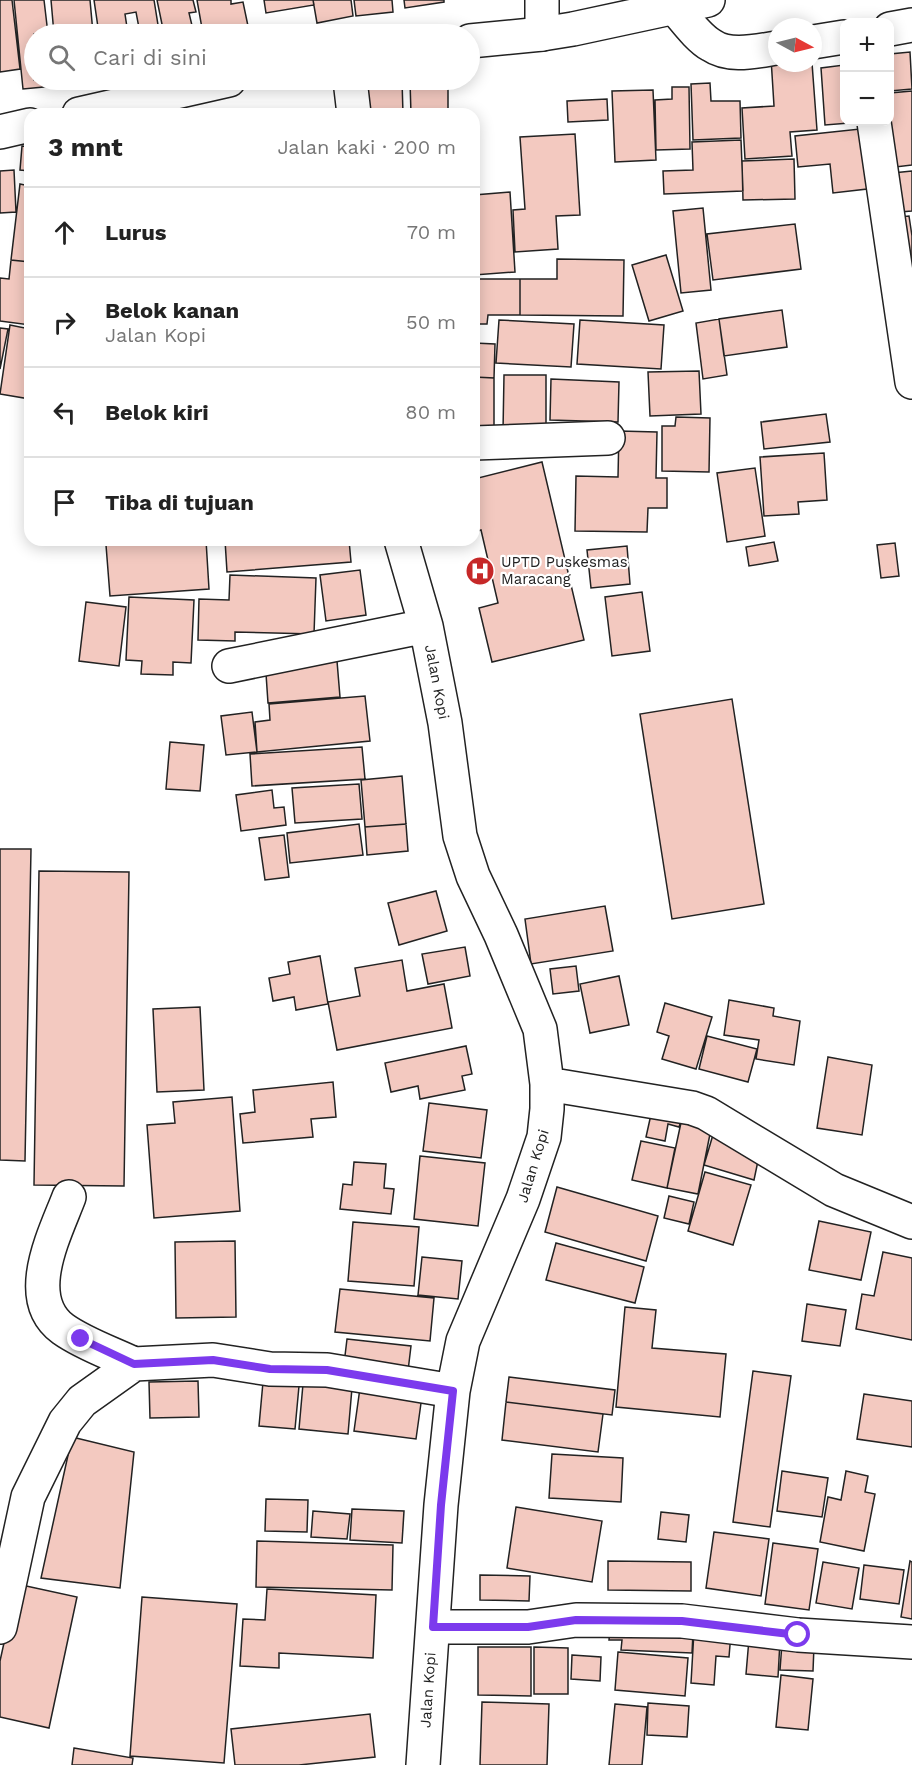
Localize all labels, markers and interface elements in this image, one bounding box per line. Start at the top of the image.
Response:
north arrow [768,18,822,72]
map controls [840,18,894,126]
button: + [840,18,894,72]
search box [24,24,480,90]
icon: search [45,41,78,74]
text: Cari di sini [93,45,207,70]
button: − [840,72,894,126]
text: 3 mnt [48,132,123,162]
text: Jalan kaki · 200 m [277,135,456,159]
icon: ahead [48,216,81,249]
text: Lurus [105,220,167,245]
text: 70 m [407,220,456,244]
text: Belok kanan [105,298,239,323]
icon: right [48,306,81,339]
text: 50 m [406,310,456,334]
text: Jalan Kopi [105,323,206,347]
icon: left [48,396,81,429]
text: Belok kiri [105,400,209,425]
text: 80 m [405,400,456,424]
icon: arrive [48,486,81,519]
text: Tiba di tujuan [105,490,254,515]
place label: UPTD Puskesmas Maracang [501,553,628,588]
hospital icon: UPTD Puskesmas Maracang [464,555,496,587]
street label: Jalan Kopi [421,643,453,721]
street label: Jalan Kopi [513,1127,553,1205]
route end [67,1325,93,1351]
route start [784,1621,810,1647]
street label: Jalan Kopi [416,1652,440,1728]

